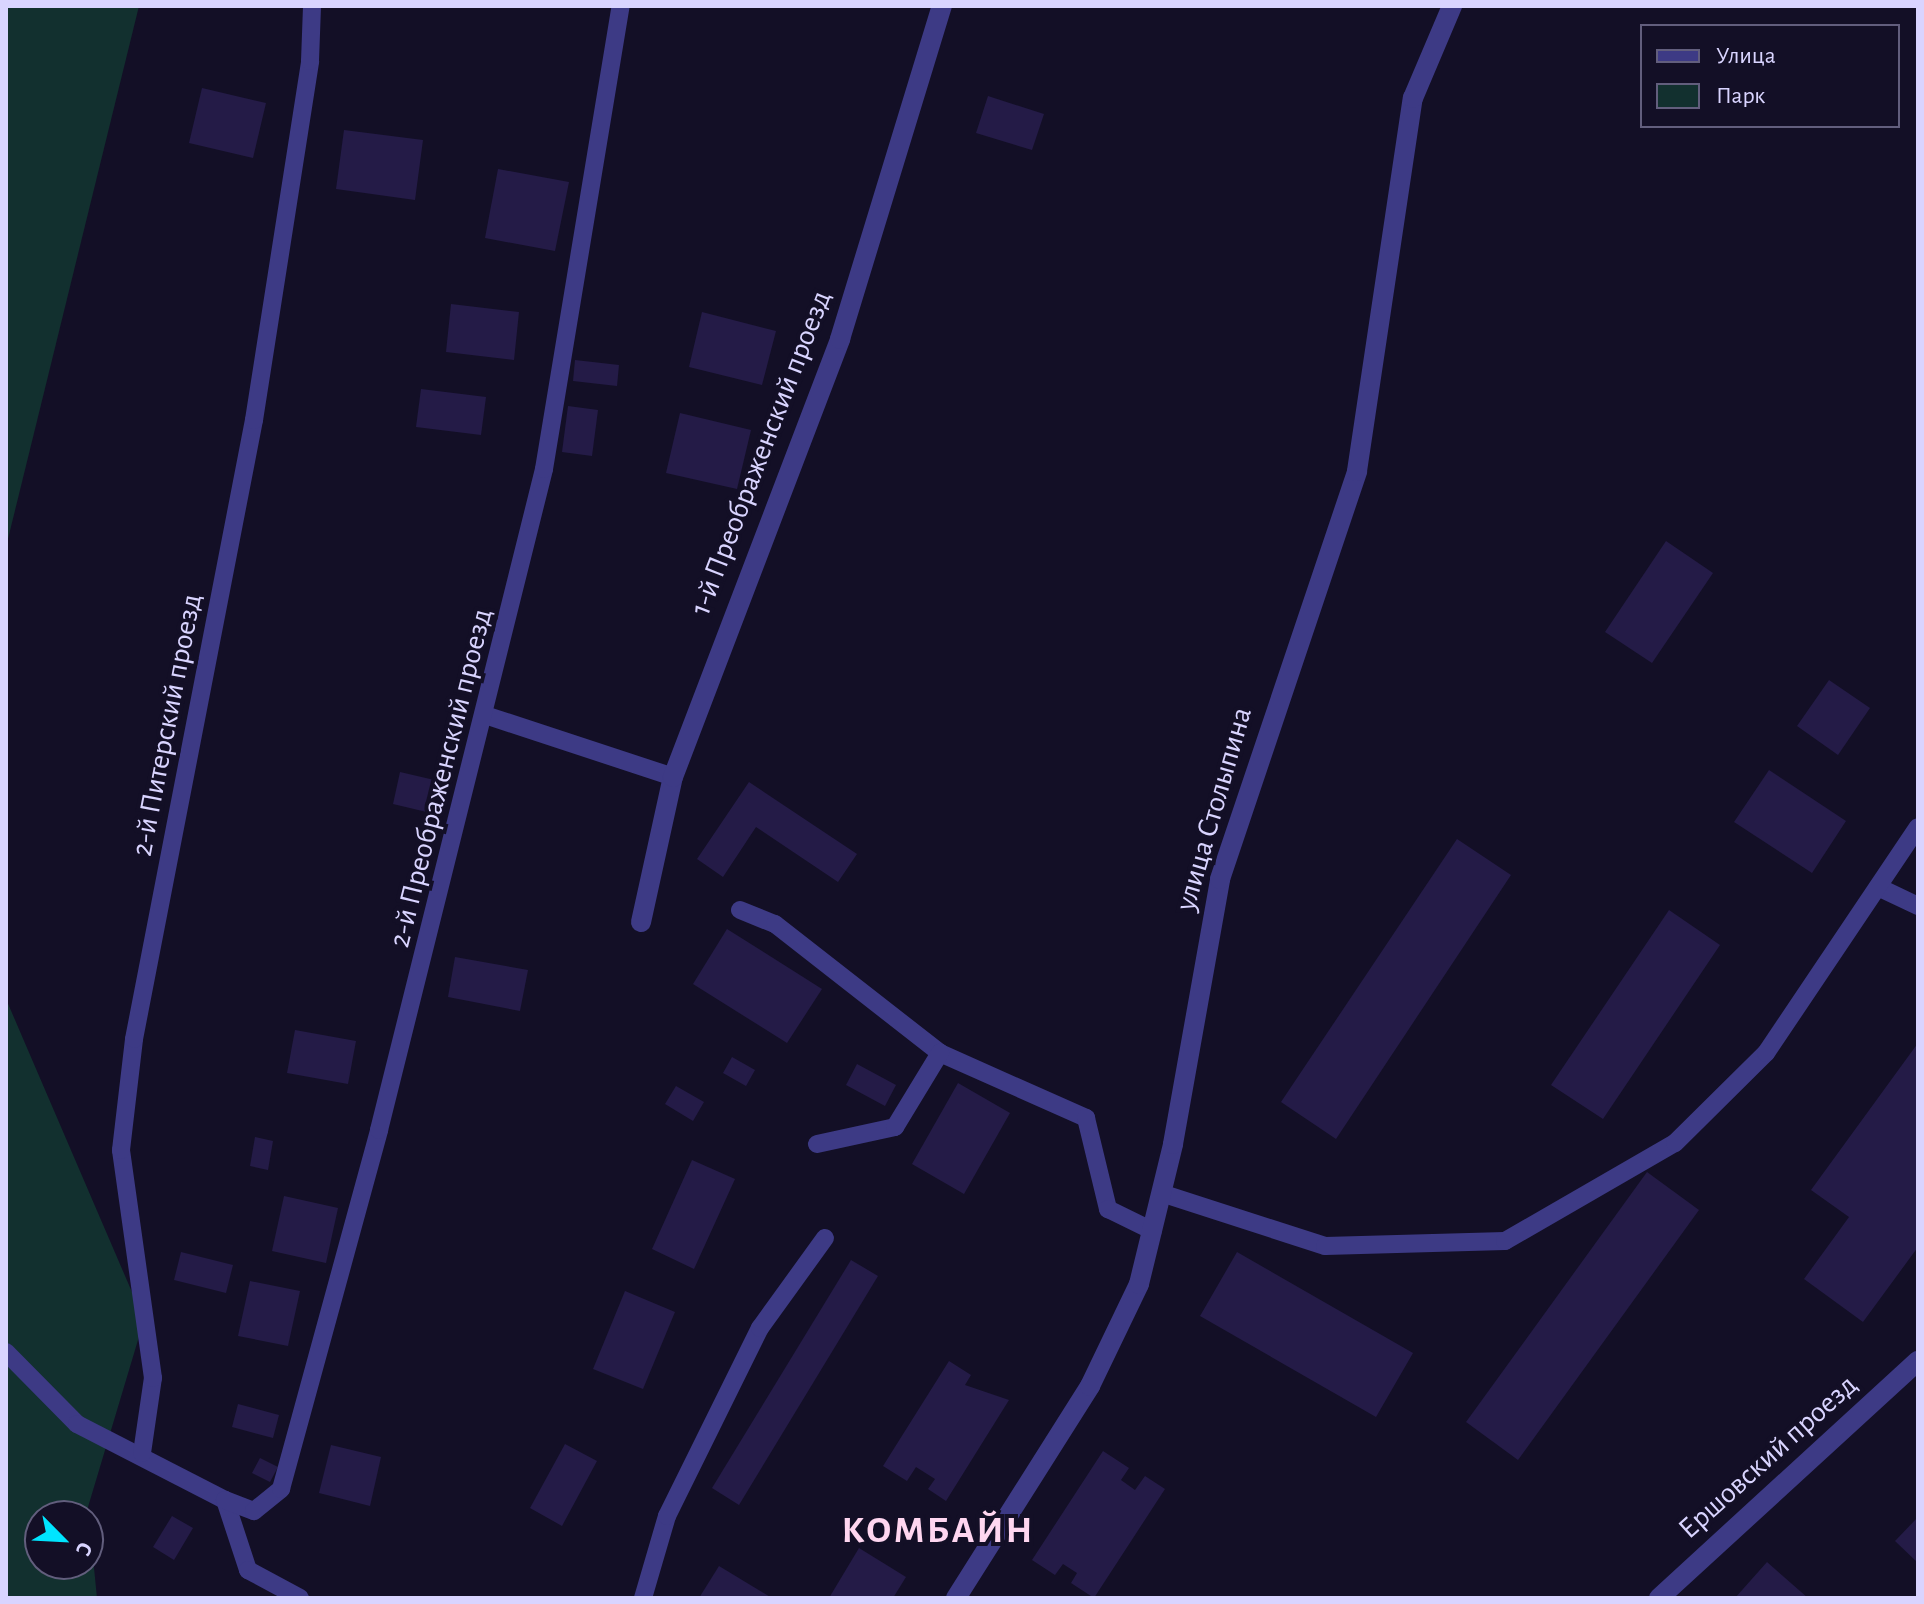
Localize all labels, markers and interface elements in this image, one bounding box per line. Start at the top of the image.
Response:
legend [1640,24,1900,128]
text: Улица [1716,44,1776,68]
text: Парк [1716,84,1765,108]
street label: 1-й Преображенский проезд [682,286,840,620]
street label: 2-й Питерский проезд [124,591,210,859]
street label: 2-й Преображенский проезд [381,605,501,951]
street label: улица Столыпина [1168,703,1260,915]
street label: Ершовский проезд [1671,1367,1865,1547]
north arrow [24,1500,104,1580]
district label: КОМБАЙН [842,1509,1034,1555]
text: С [72,1539,97,1559]

